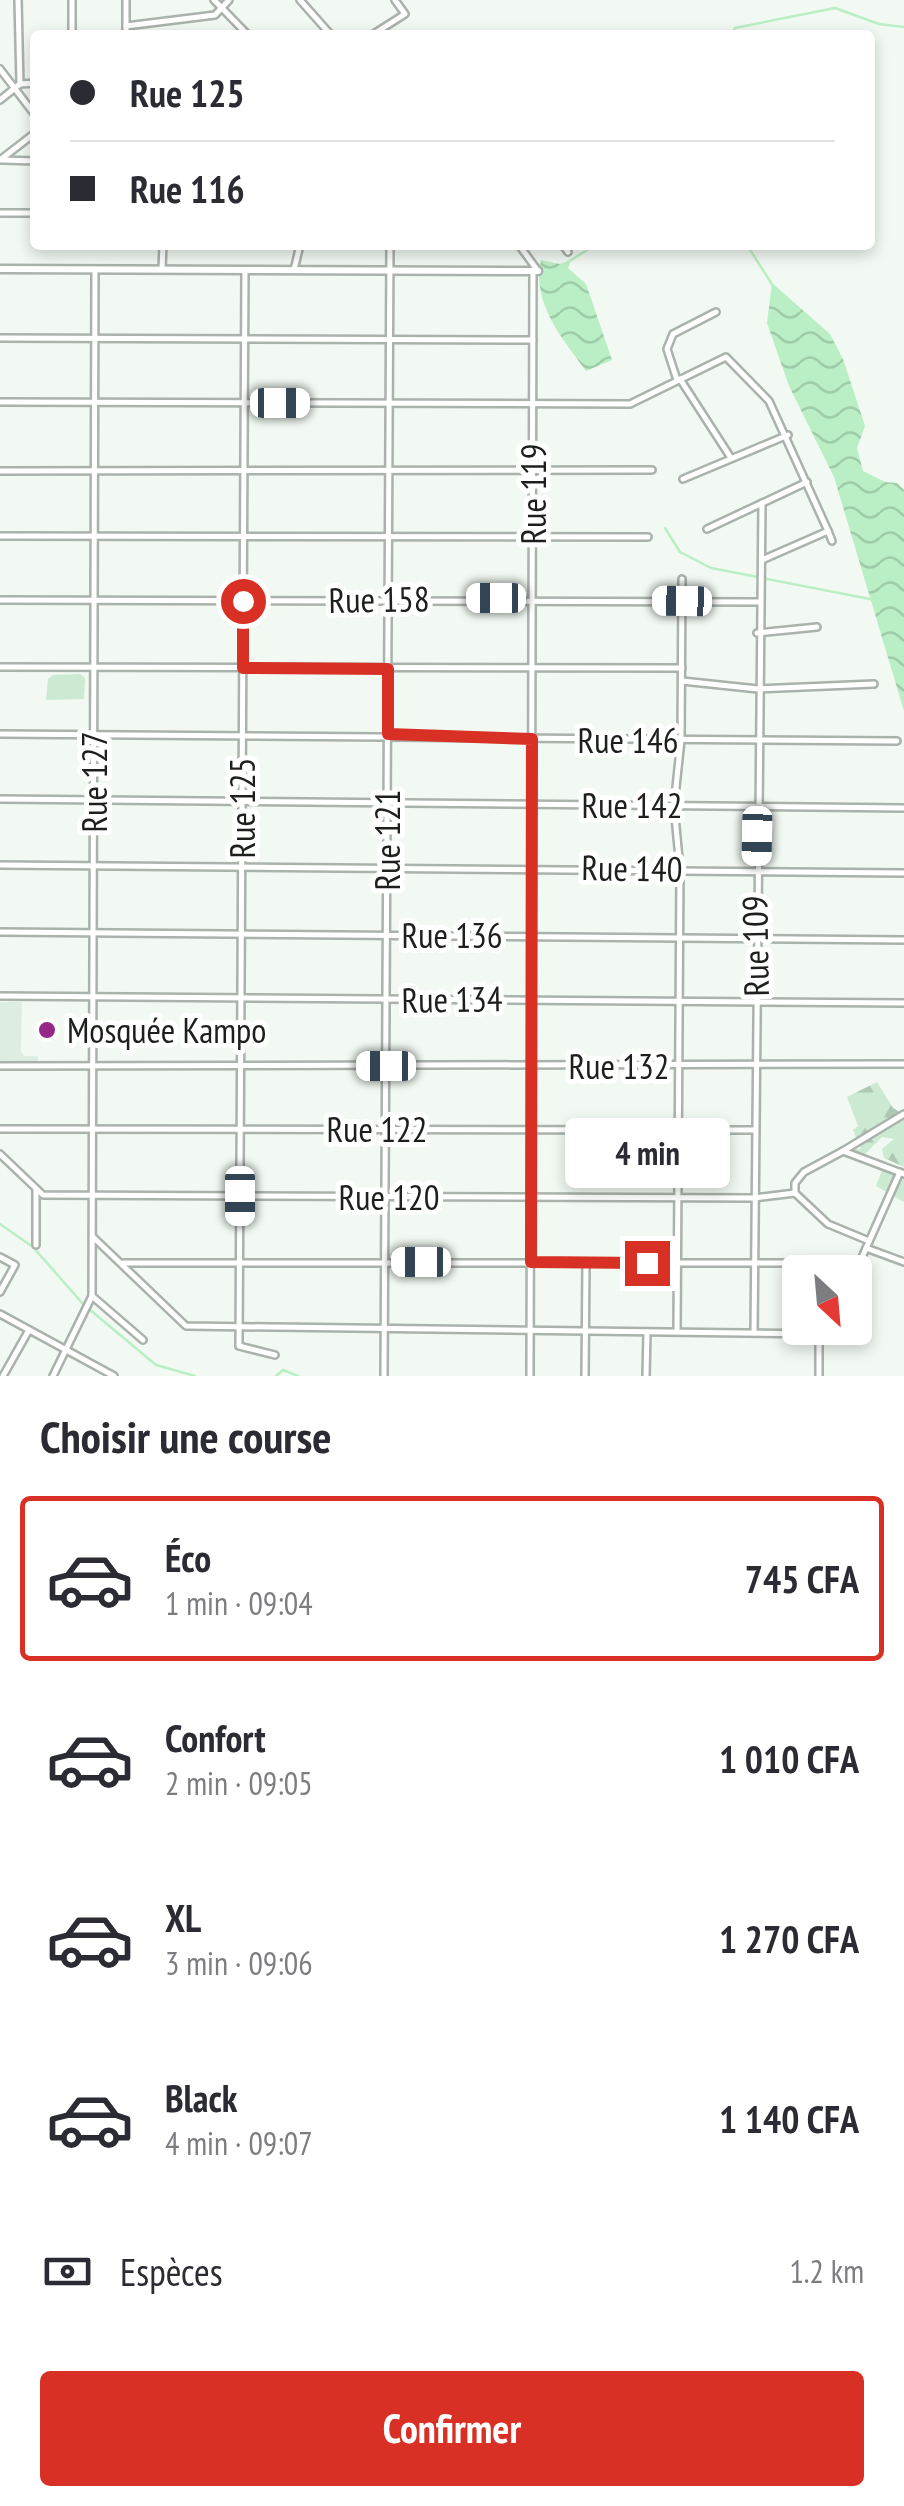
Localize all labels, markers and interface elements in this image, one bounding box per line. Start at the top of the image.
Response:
text: Rue 125 [130,68,245,117]
text: Rue 116 [130,164,245,213]
car [250,388,310,418]
street label: Rue 119 [510,443,556,545]
street label: Rue 158 [328,575,430,623]
route start [221,579,266,624]
car [466,583,526,613]
car [652,585,712,617]
street label: Rue 146 [577,717,679,763]
street label: Rue 127 [71,731,117,833]
street label: Rue 125 [219,757,265,859]
street label: Rue 142 [581,782,683,828]
street label: Rue 121 [364,789,410,891]
car [741,806,773,866]
street label: Rue 140 [581,844,683,892]
street label: Rue 109 [731,895,779,997]
street label: Rue 136 [401,912,503,958]
street label: Rue 134 [401,975,503,1023]
place label: Mosquée Kampo [67,1007,266,1053]
marker: Mosquée Kampo [36,1019,58,1041]
street label: Rue 132 [568,1043,670,1089]
car [356,1051,416,1081]
street label: Rue 122 [326,1106,428,1152]
callout: 4 min [564,1118,730,1188]
text: 4 min [615,1132,680,1174]
car [225,1166,255,1226]
street label: Rue 120 [338,1174,440,1220]
route end [625,1241,670,1286]
car [391,1247,451,1277]
north arrow [782,1255,872,1345]
map controls [782,1255,872,1345]
text: Choisir une course [40,1407,331,1465]
text: Éco [165,1533,211,1582]
icon: car [45,1534,135,1624]
text: 745 CFA [745,1554,859,1603]
text: 1 min · 09:04 [165,1582,313,1624]
text: Confort [165,1713,265,1762]
icon: car [45,1714,135,1804]
text: 1 010 CFA [719,1734,859,1783]
text: 2 min · 09:05 [165,1762,313,1804]
text: XL [165,1893,201,1942]
icon: car [45,1894,135,1984]
text: 1 270 CFA [719,1914,859,1963]
text: 3 min · 09:06 [165,1942,313,1984]
text: Black [165,2073,238,2122]
icon: car [45,2074,135,2164]
text: 1 140 CFA [719,2094,859,2143]
text: 4 min · 09:07 [165,2122,313,2164]
icon: cash [40,2244,95,2299]
text: Espèces [120,2247,223,2296]
text: 1.2 km [789,2250,864,2292]
button: Confirmer [40,2371,864,2486]

